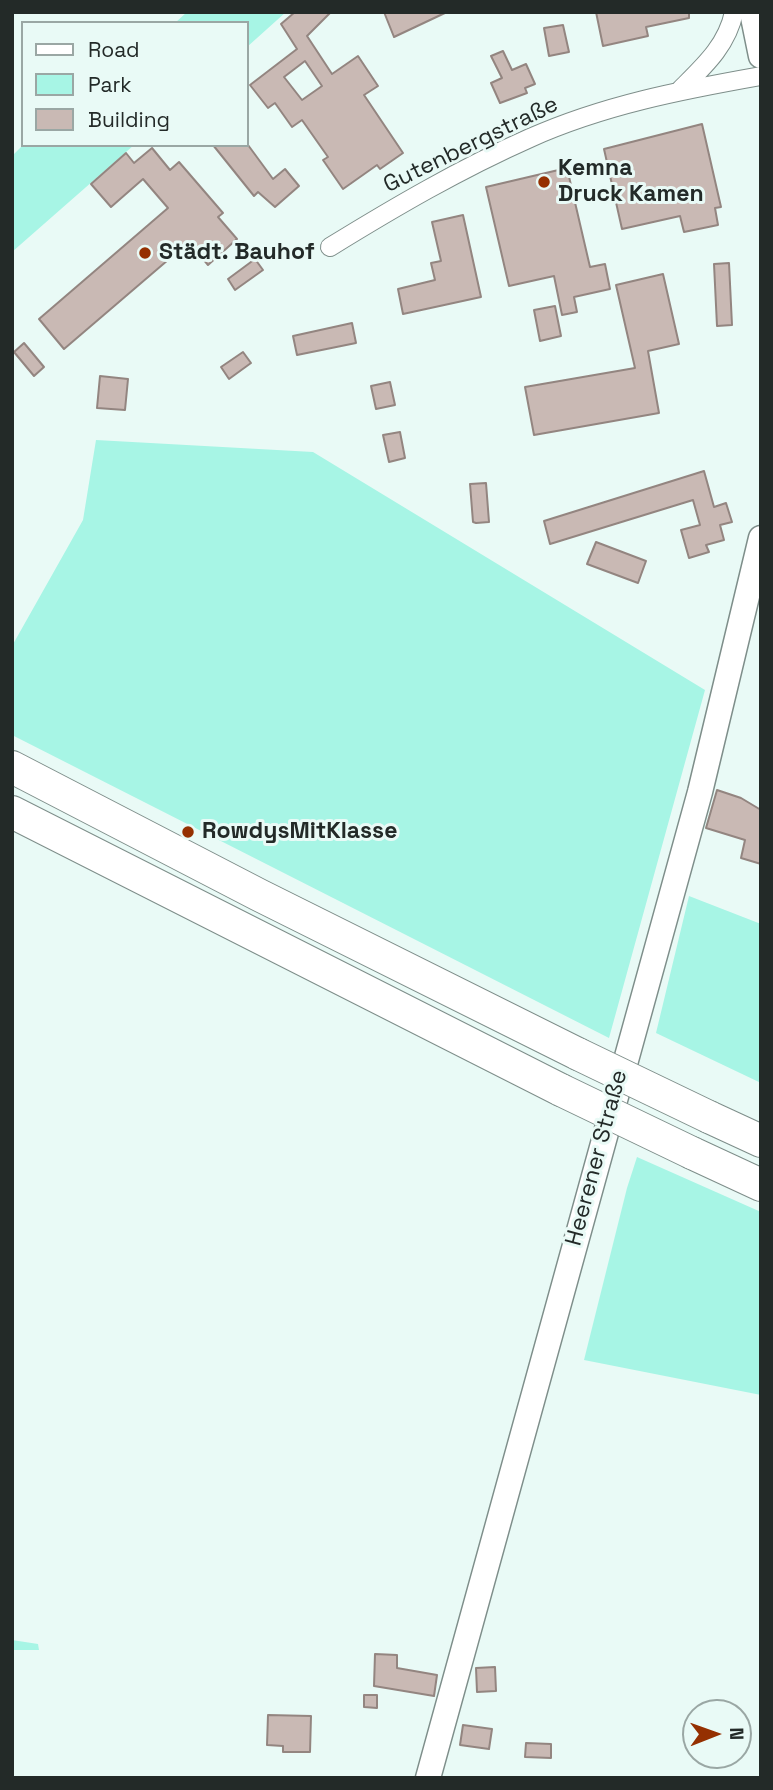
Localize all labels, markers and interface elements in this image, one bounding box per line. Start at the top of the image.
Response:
legend [21,21,248,147]
text: Road [88,36,140,63]
text: Park [88,71,132,98]
street label: Gutenbergstraße [379,91,563,199]
text: Building [88,106,170,133]
place label: Kemna Druck Kamen [558,155,704,209]
marker: Kemna Druck Kamen [536,174,552,190]
place label: Städt. Bauhof [159,239,315,267]
marker: Städt. Bauhof [137,245,153,261]
place label: RowdysMitKlasse [202,818,397,846]
marker: RowdysMitKlasse [180,824,196,840]
street label: Heerener Straße [560,1067,634,1249]
north arrow [682,1699,752,1769]
text: N [724,1727,749,1740]

